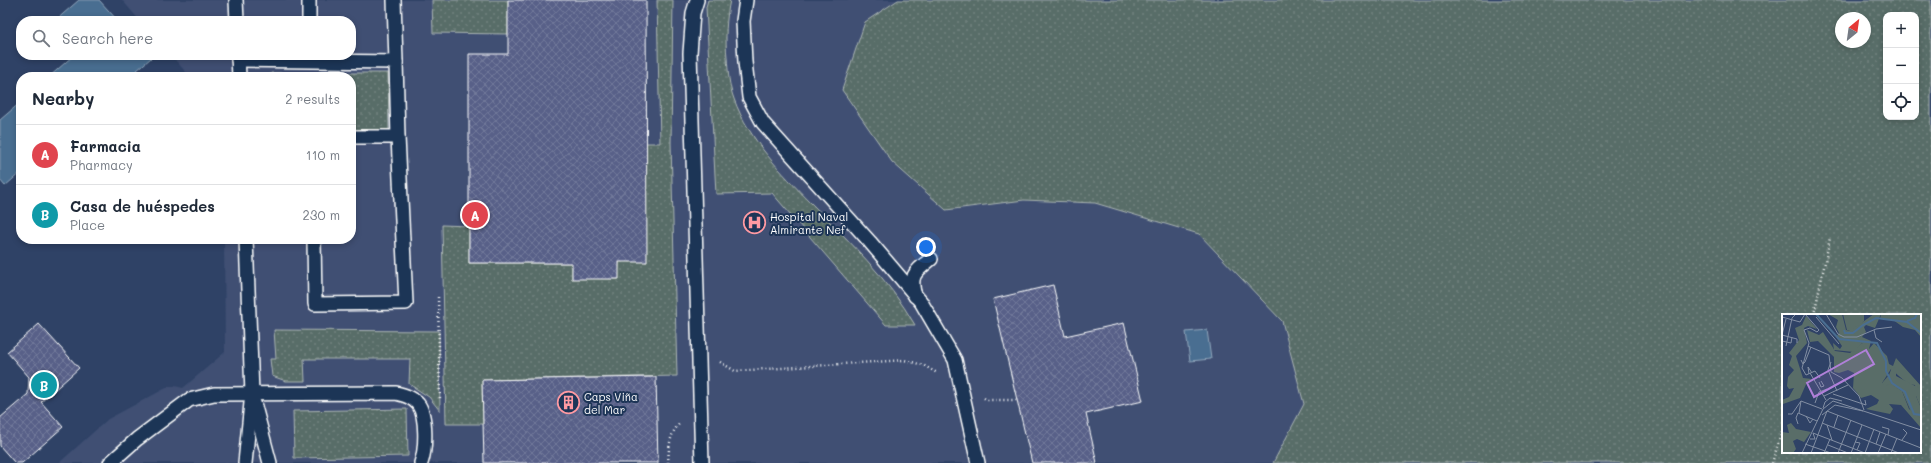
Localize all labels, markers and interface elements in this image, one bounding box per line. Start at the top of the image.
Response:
north arrow [1835,12,1871,48]
map controls [1883,12,1919,120]
button: + [1883,12,1919,48]
search box [16,16,356,60]
icon: search [30,27,52,49]
text: Search here [62,28,153,48]
button: − [1883,48,1919,84]
button: locate [1883,84,1919,120]
text: Nearby [32,87,94,109]
text: 2 results [285,90,340,107]
text: Farmacia [70,136,141,156]
text: A [40,146,50,163]
text: 110 m [306,146,340,163]
text: Pharmacy [70,156,133,173]
text: Casa de huéspedes [70,196,215,216]
pin: A [462,200,488,230]
text: B [41,206,49,223]
text: 230 m [303,206,340,223]
hospital icon: Hospital Naval Almirante Nef [742,209,768,235]
place label: Hospital Naval Almirante Nef [770,209,848,237]
text: Place [70,216,105,233]
your location [916,237,936,257]
inset map [1782,314,1921,453]
pin: B [31,370,57,400]
building icon: Caps Viña del Mar [556,389,582,415]
place label: Caps Viña del Mar [584,389,638,417]

